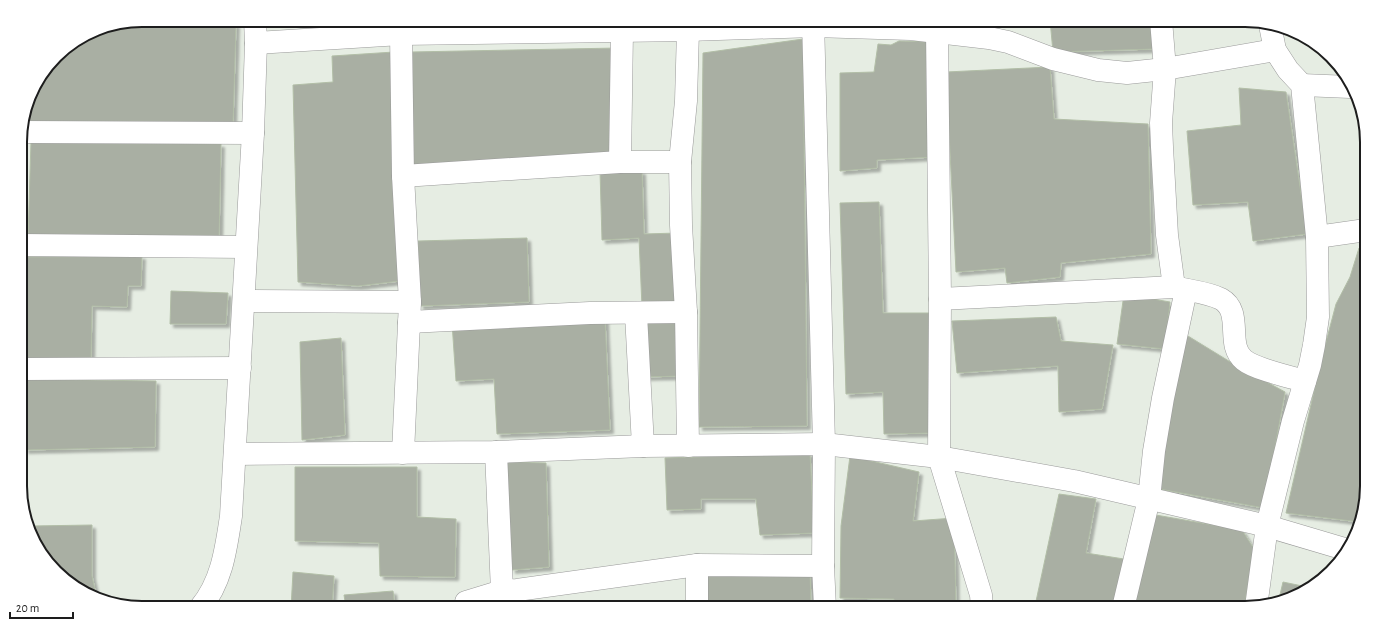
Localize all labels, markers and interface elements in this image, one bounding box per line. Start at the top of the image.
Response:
scale bar [10,594,73,620]
text: 20 m [16,602,39,614]

